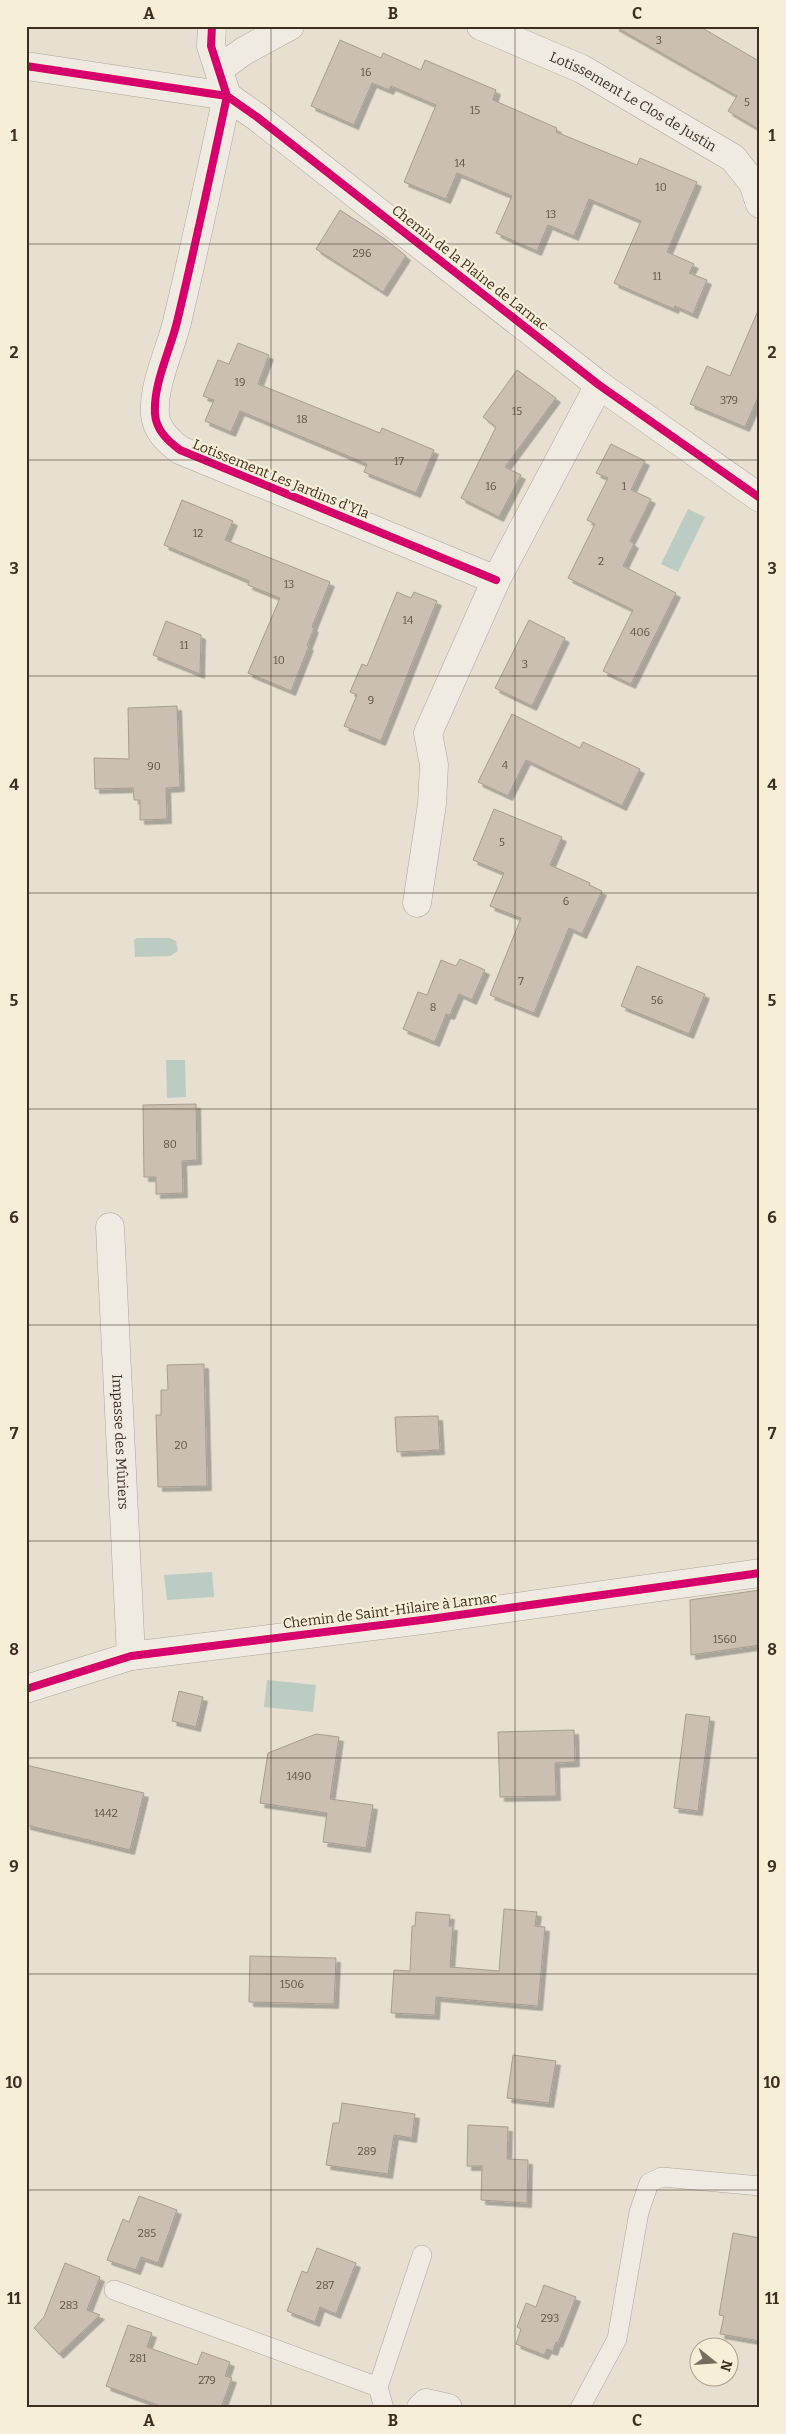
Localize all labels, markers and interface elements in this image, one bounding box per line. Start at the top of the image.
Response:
text: A [143,4,155,23]
text: B [388,4,398,23]
text: C [632,4,642,23]
house number: 3 [656,34,662,47]
street label: Lotissement Le Clos de Justin [547,48,720,155]
house number: 16 [361,66,371,79]
house number: 5 [744,96,750,109]
house number: 15 [470,104,480,117]
text: 1 [11,126,18,145]
text: 1 [769,126,776,145]
house number: 14 [455,157,466,170]
house number: 10 [655,181,667,194]
street label: Chemin de la Plaine de Larnac [388,202,552,334]
house number: 13 [546,208,556,221]
house number: 296 [353,247,371,260]
house number: 11 [653,270,662,283]
text: 2 [9,343,19,362]
text: 2 [767,343,777,362]
house number: 19 [235,376,245,389]
house number: 379 [720,394,738,407]
house number: 15 [512,405,522,418]
house number: 18 [296,413,308,426]
street label: Lotissement Les Jardins d'Yla [190,436,372,522]
house number: 17 [394,455,404,468]
house number: 16 [486,480,496,493]
house number: 1 [622,480,627,493]
house number: 12 [193,527,203,540]
house number: 2 [598,555,604,568]
text: 3 [9,559,19,578]
text: 3 [767,559,777,578]
house number: 13 [284,578,294,591]
house number: 14 [403,614,414,627]
house number: 406 [630,626,650,639]
house number: 11 [180,639,189,652]
house number: 10 [273,654,285,667]
house number: 3 [522,658,528,671]
house number: 9 [368,694,374,707]
house number: 4 [502,759,509,772]
house number: 90 [147,760,161,773]
text: 4 [9,775,19,794]
text: 4 [767,775,777,794]
house number: 5 [499,836,505,849]
house number: 6 [563,895,569,908]
house number: 7 [518,975,524,988]
text: 5 [10,991,19,1010]
text: 5 [768,991,777,1010]
house number: 56 [651,994,663,1007]
house number: 8 [430,1001,436,1014]
house number: 80 [163,1138,177,1151]
text: 6 [9,1208,19,1227]
text: 6 [767,1208,777,1227]
street label: Impasse des Mûriers [109,1374,132,1510]
text: 7 [10,1424,19,1443]
text: 7 [768,1424,777,1443]
house number: 20 [174,1439,188,1452]
street label: Chemin de Saint-Hilaire à Larnac [282,1589,498,1633]
house number: 1560 [713,1633,737,1646]
text: 8 [9,1640,19,1659]
text: 8 [767,1640,777,1659]
house number: 1490 [287,1770,311,1783]
house number: 1442 [94,1807,118,1820]
text: 9 [9,1857,19,1876]
text: 9 [767,1857,777,1876]
house number: 1506 [280,1978,304,1991]
text: 10 [5,2073,23,2092]
text: 10 [763,2073,781,2092]
house number: 289 [357,2145,377,2158]
house number: 285 [138,2227,156,2240]
house number: 287 [316,2279,335,2292]
text: 11 [7,2289,21,2308]
text: 11 [765,2289,779,2308]
house number: 283 [60,2299,78,2312]
house number: 293 [541,2312,559,2325]
north arrow [688,2336,738,2386]
house number: 281 [129,2352,147,2365]
text: N [716,2358,736,2373]
house number: 279 [198,2374,216,2387]
text: A [143,2411,155,2430]
text: B [388,2411,398,2430]
text: C [632,2411,642,2430]

